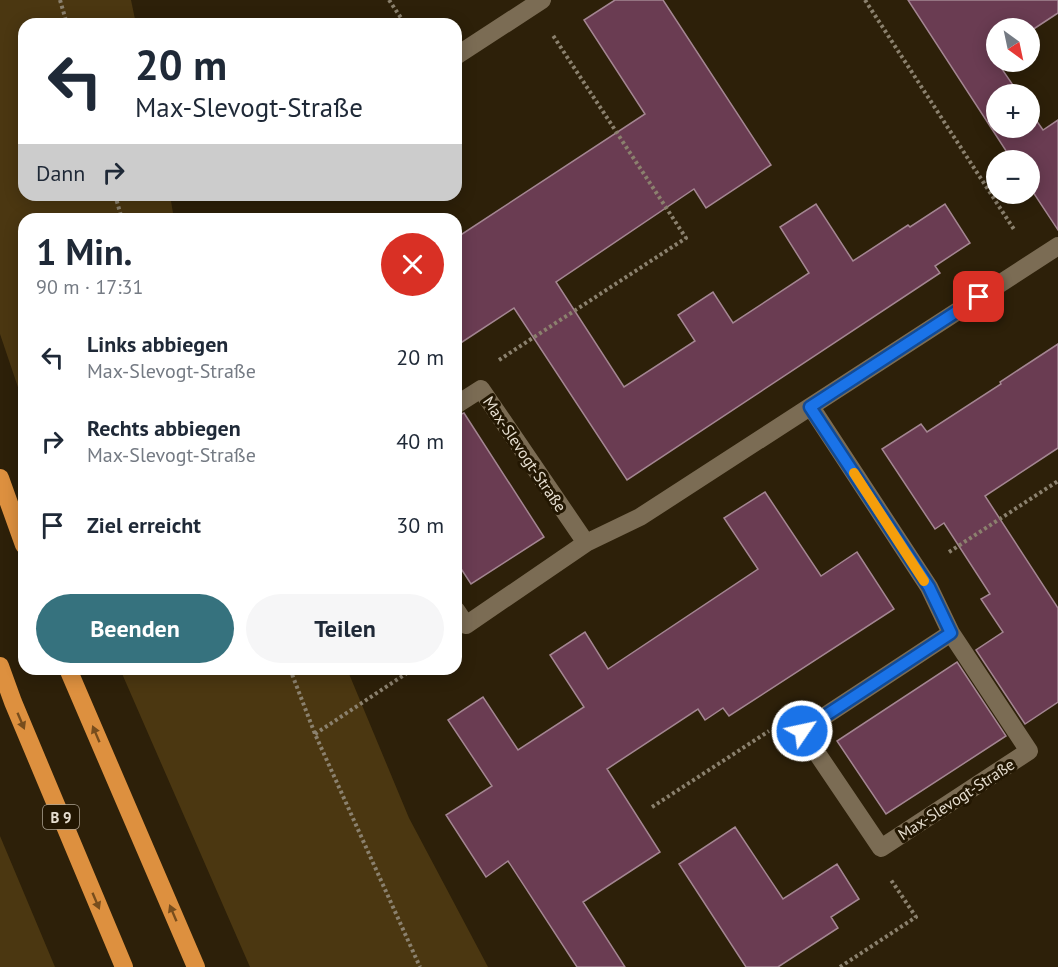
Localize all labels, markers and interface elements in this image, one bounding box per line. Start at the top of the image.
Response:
north arrow [986,18,1040,72]
map controls [986,18,1040,204]
text: 20 m [135,37,227,92]
icon: left [36,42,114,120]
button: + [986,84,1040,138]
text: Max-Slevogt-Straße [135,90,363,124]
button: − [986,150,1040,204]
icon: right [97,156,130,189]
text: Dann [36,159,85,187]
text: 1 Min. [36,228,132,275]
button: close [381,233,444,296]
pin [953,271,1004,322]
text: 90 m · 17:31 [36,274,143,300]
icon: arrive [962,280,995,313]
text: Links abbiegen [87,330,228,358]
icon: left [36,341,69,374]
text: 20 m [396,343,444,371]
text: Max-Slevogt-Straße [87,358,256,384]
street label: Max-Slevogt-Straße [479,392,571,516]
text: Rechts abbiegen [87,414,241,442]
icon: right [36,425,69,458]
text: 40 m [396,427,444,455]
text: Max-Slevogt-Straße [87,442,256,468]
icon: arrive [36,509,69,542]
text: Ziel erreicht [87,511,201,539]
text: 30 m [396,511,444,539]
button: Beenden [36,594,234,663]
button: Teilen [246,594,444,663]
position arrow [770,699,834,763]
one-way arrow [16,712,26,730]
one-way arrow [91,725,100,743]
street label: Max-Slevogt-Straße [894,754,1018,844]
road number: B 9 [43,805,79,829]
one-way arrow [91,892,101,910]
one-way arrow [168,904,178,922]

